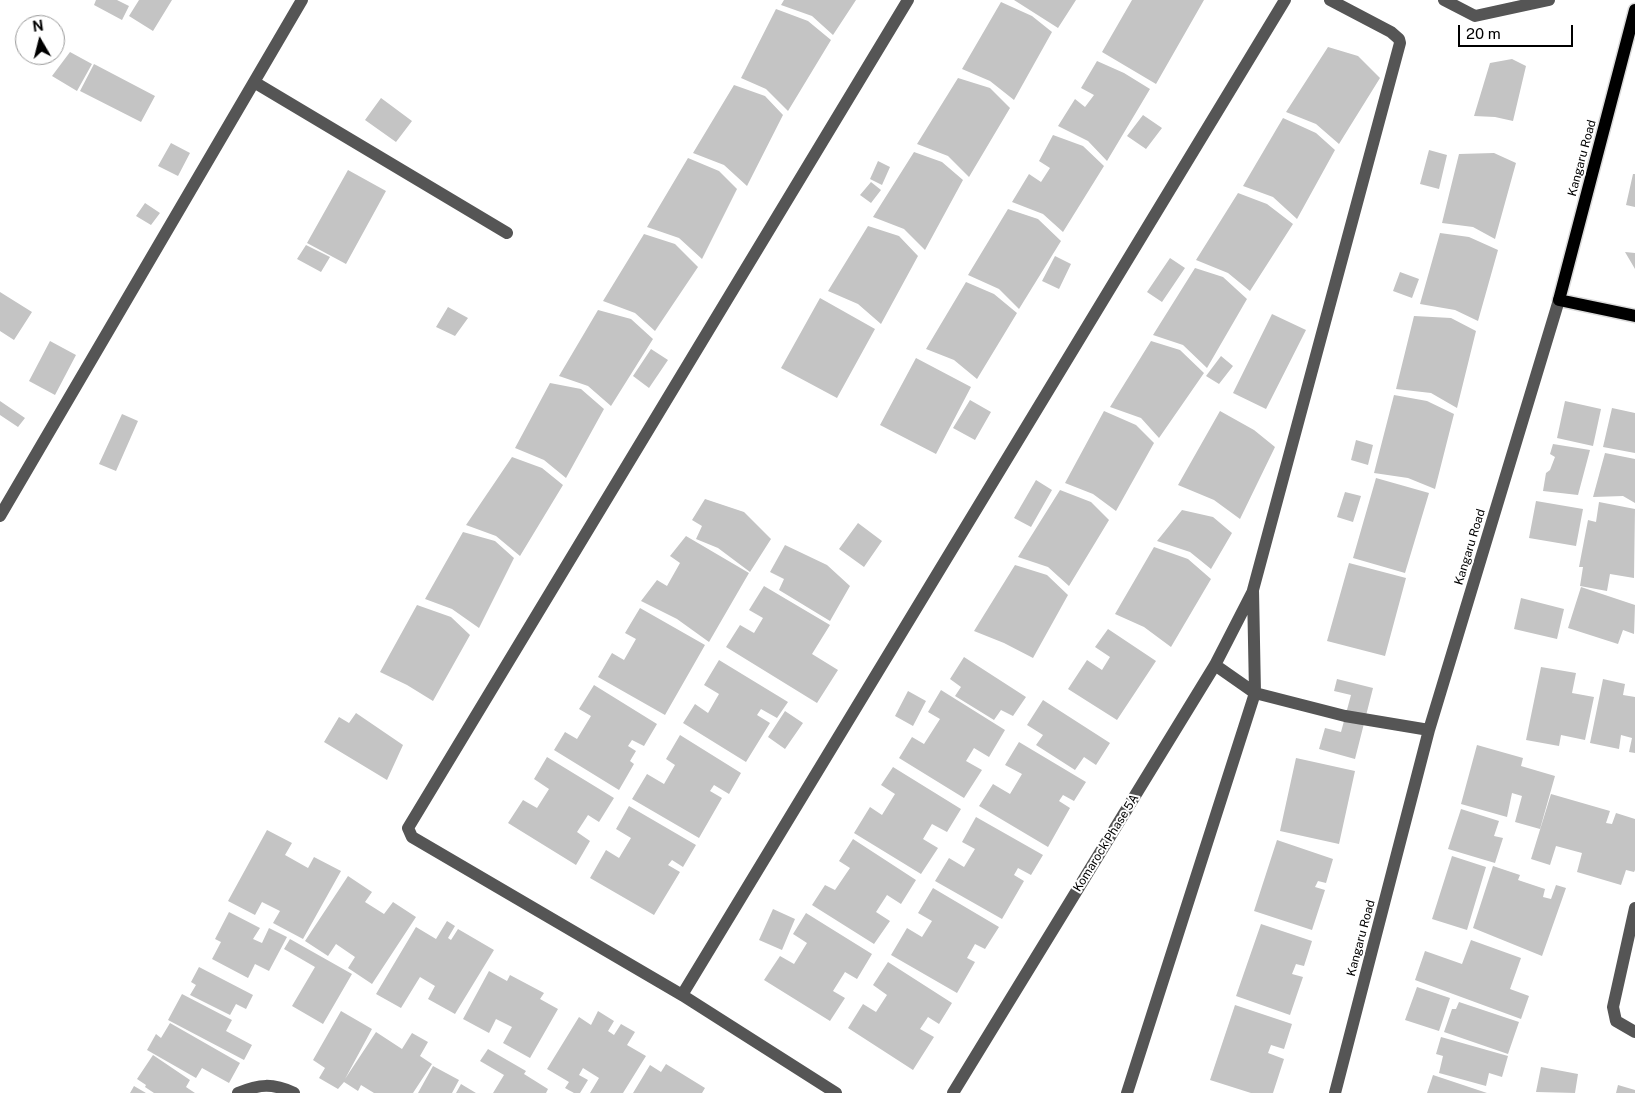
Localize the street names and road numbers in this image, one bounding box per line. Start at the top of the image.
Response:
street label: Kangaru Road [1565,118,1599,198]
street label: Kangaru Road [1452,507,1488,587]
street label: Komarock Phase 5A [1070,792,1142,894]
street label: Kangaru Road [1344,898,1378,978]

